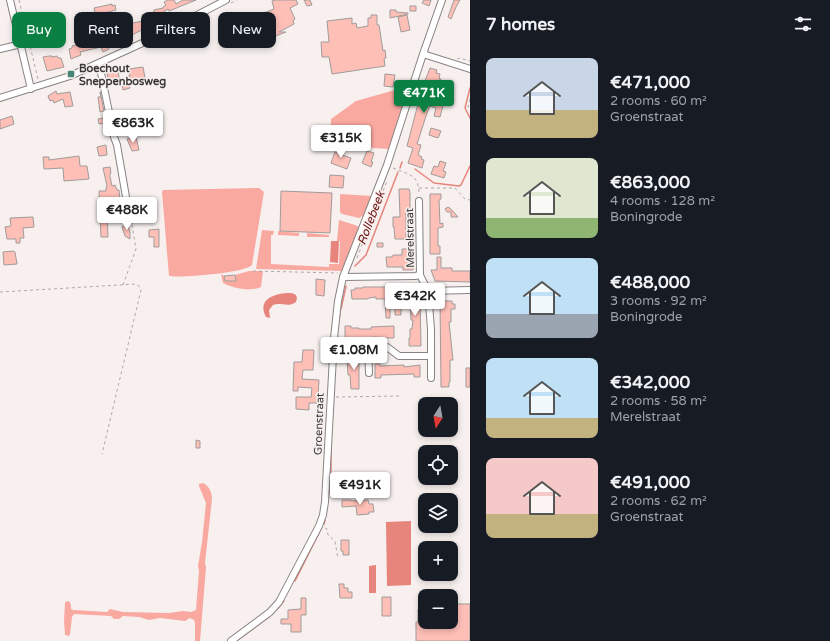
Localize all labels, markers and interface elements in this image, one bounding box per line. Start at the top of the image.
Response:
chip: Buy [12,12,66,48]
chip: Rent [74,12,133,48]
chip: Filters [141,12,210,48]
chip: New [218,12,276,48]
icon: filters [792,13,814,35]
text: 7 homes [486,14,555,35]
place label: Boechout Sneppenbosweg [79,62,166,89]
marker: Boechout Sneppenbosweg [66,69,76,79]
text: €471,000 [610,72,690,93]
icon: home [518,74,566,122]
pin: €471K [396,80,452,114]
text: €471K [403,85,445,101]
text: 2 rooms · 60 m² [610,93,707,109]
text: Groenstraat [610,109,683,125]
pin: €863K [105,110,161,144]
text: €863K [112,115,154,131]
pin: €315K [313,125,369,159]
text: €315K [320,130,362,146]
text: €863,000 [610,172,690,193]
icon: home [518,174,566,222]
water label: Rollebeek [354,188,388,247]
text: 4 rooms · 128 m² [610,193,715,209]
pin: €488K [99,197,155,231]
text: €488K [106,202,148,218]
street label: Merelstraat [403,208,417,268]
text: Boningrode [610,209,682,225]
text: €488,000 [610,272,690,293]
icon: home [518,274,566,322]
pin: €342K [387,283,443,317]
text: €342K [394,288,436,304]
text: 3 rooms · 92 m² [610,293,707,309]
text: Boningrode [610,309,682,325]
pin: €1.08M [321,337,387,371]
text: €1.08M [329,342,379,358]
text: €342,000 [610,372,690,393]
icon: home [518,374,566,422]
street label: Groenstraat [311,393,327,455]
text: 2 rooms · 58 m² [610,393,707,409]
north arrow [418,397,458,437]
map controls [418,397,458,629]
text: Merelstraat [610,409,681,425]
button: locate [418,445,458,485]
pin: €491K [332,472,388,506]
text: €491,000 [610,472,690,493]
icon: home [518,474,566,522]
text: €491K [339,477,381,493]
button: layers [418,493,458,533]
text: 2 rooms · 62 m² [610,493,707,509]
text: Groenstraat [610,509,683,525]
button: + [418,541,458,581]
button: − [418,589,458,629]

